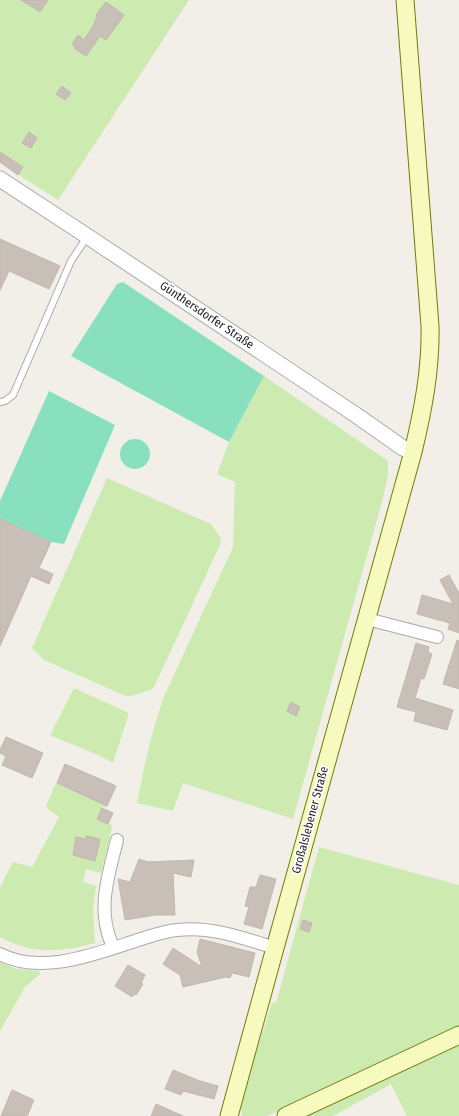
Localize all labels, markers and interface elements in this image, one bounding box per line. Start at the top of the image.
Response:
street label: Günthersdorfer Straße [157,278,257,352]
street label: Großalslebener Straße [289,765,331,875]

